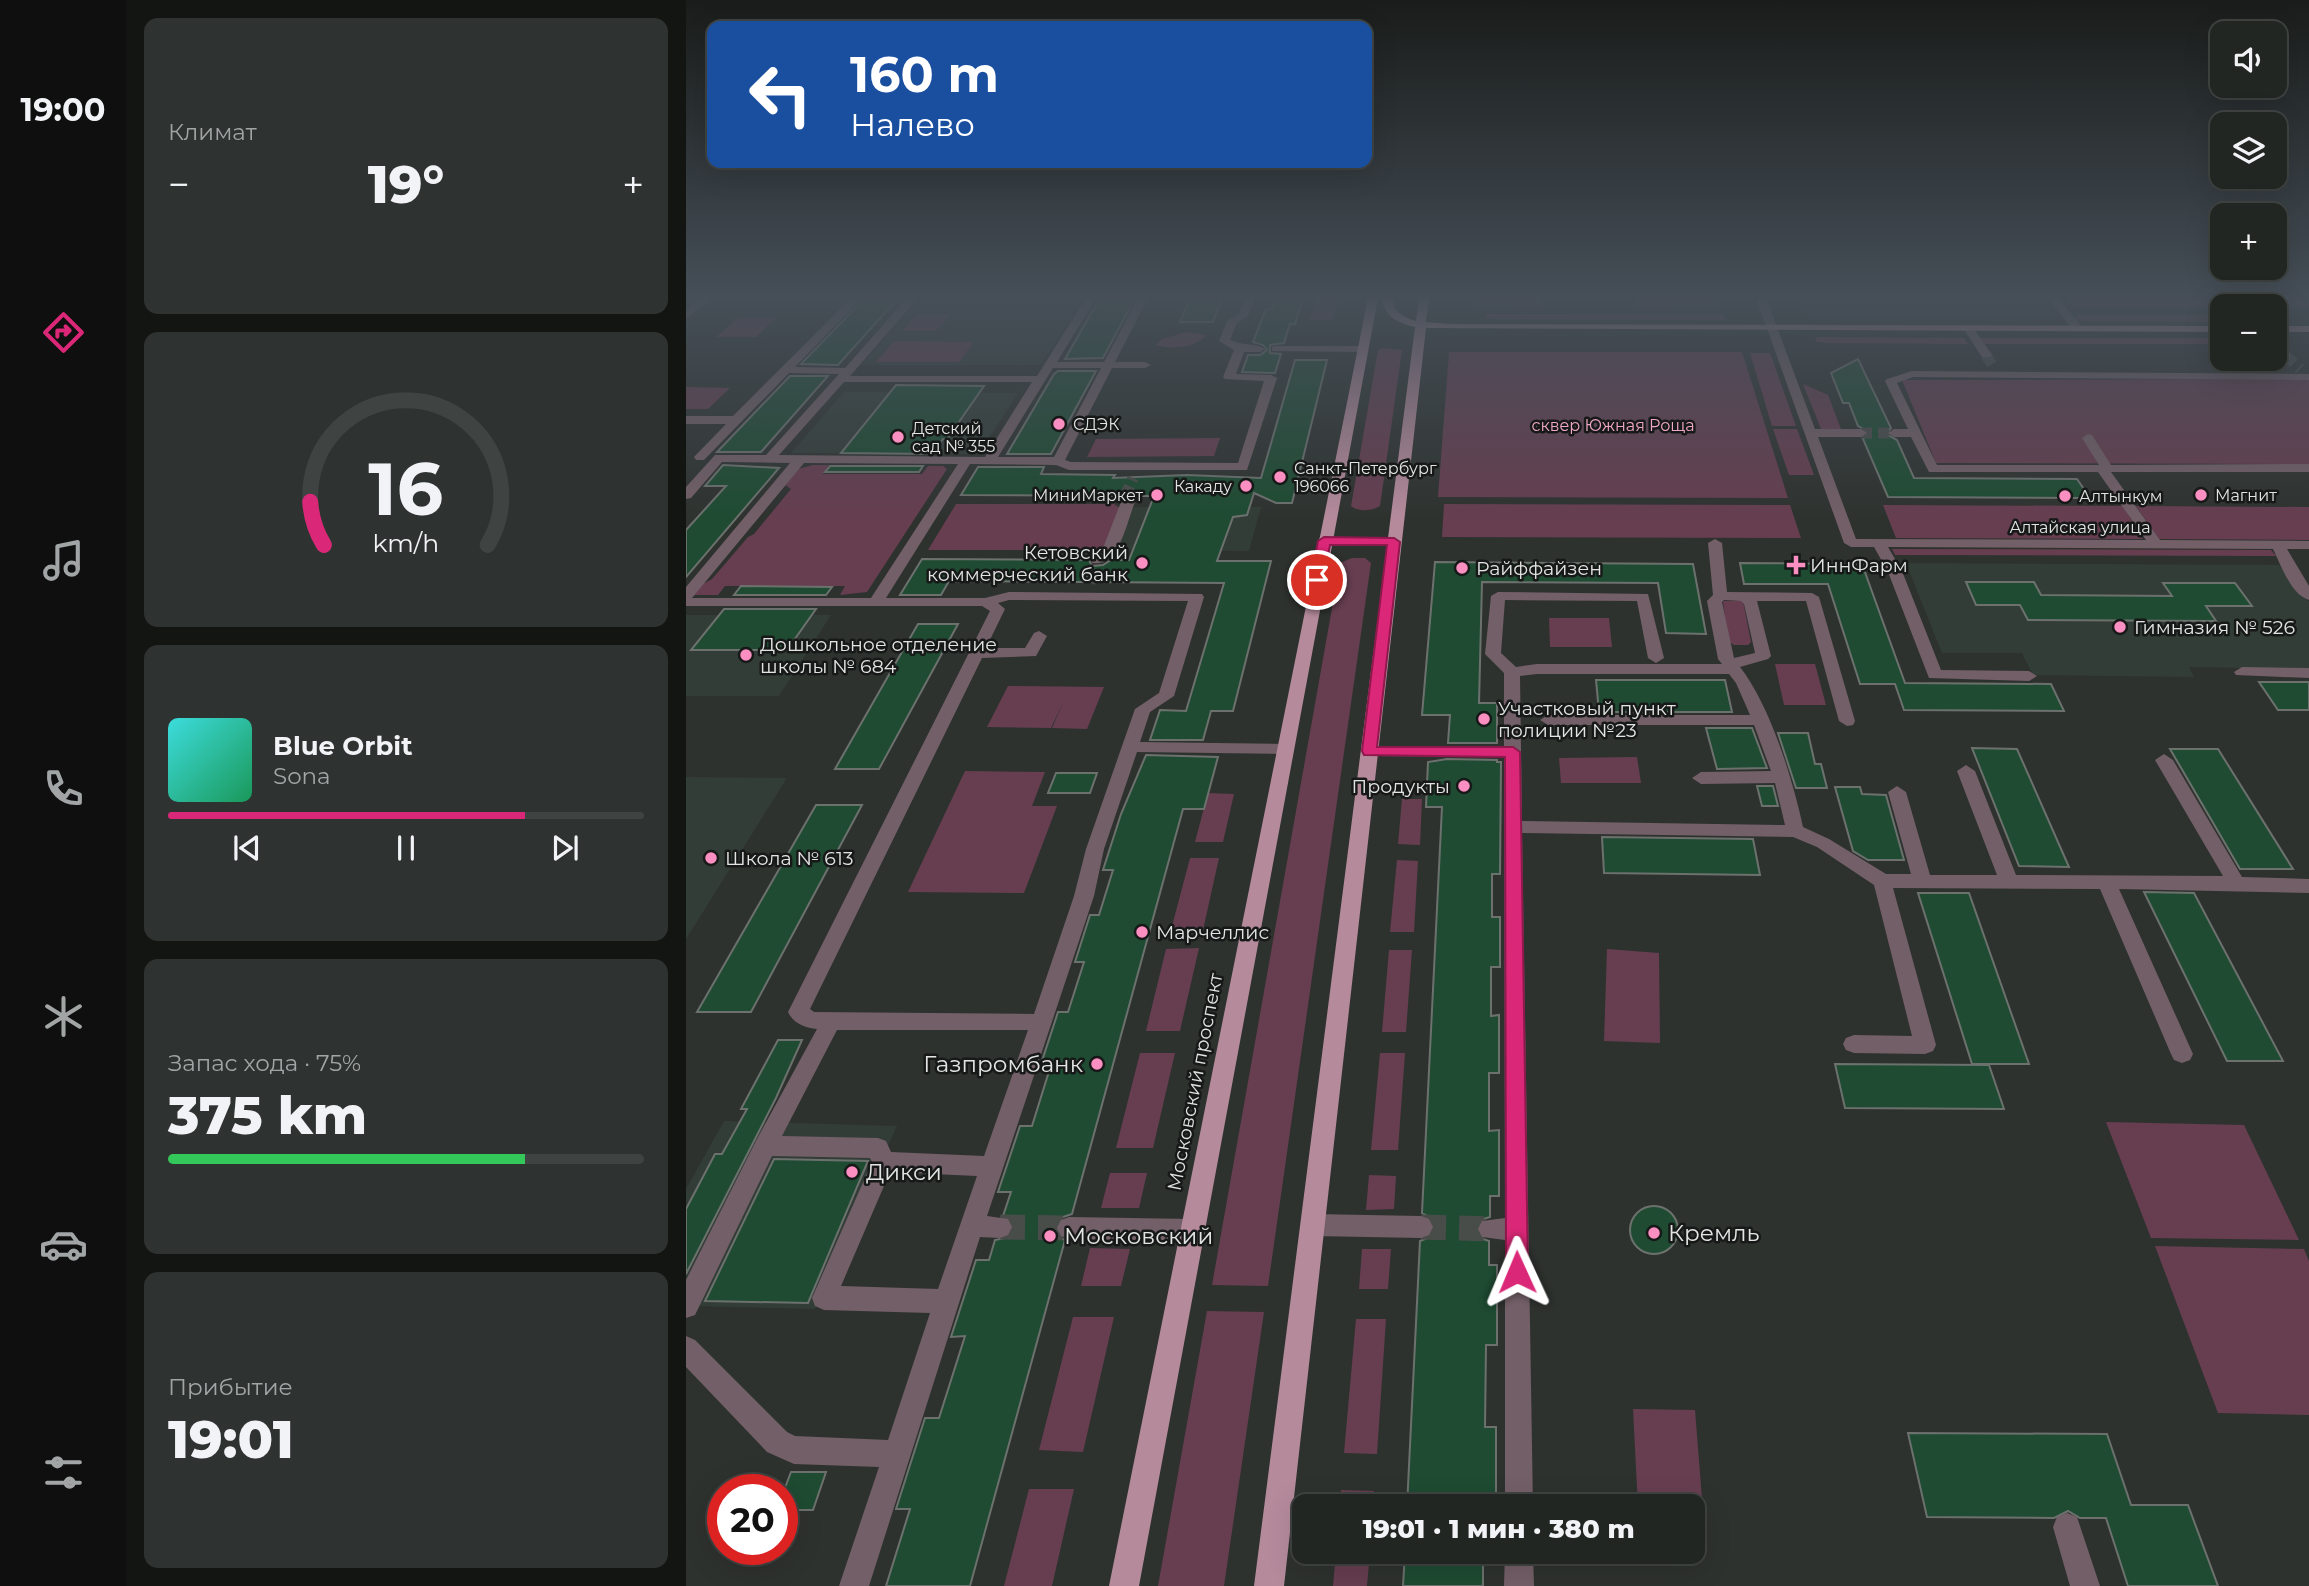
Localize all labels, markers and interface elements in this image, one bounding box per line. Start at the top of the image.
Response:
map controls [2210,21,2287,371]
button: sound [2210,21,2287,98]
text: 160 m [850,45,999,104]
icon: left [735,49,826,140]
text: 19:00 [21,90,105,129]
text: Налево [850,105,975,144]
button: layers [2210,112,2287,189]
text: Климат [168,118,257,146]
text: 19° [368,153,444,216]
text: − [168,161,190,208]
text: + [622,161,644,208]
button: + [2210,203,2287,280]
button: − [2210,294,2287,371]
icon: directions [39,308,88,357]
place label: СДЭК [1073,415,1119,434]
marker: СДЭК [1051,416,1067,432]
park label: сквер Южная Роща [1531,416,1695,435]
place label: Детский сад № 355 [912,419,995,456]
marker: Детский сад № 355 [890,429,906,445]
text: 16 [369,446,443,534]
place label: Санкт-Петербург 196066 [1294,459,1437,496]
marker: Санкт-Петербург 196066 [1272,469,1288,485]
place label: Какаду [1174,477,1232,496]
marker: Какаду [1238,478,1254,494]
place label: МиниМаркет [1033,486,1143,505]
place label: Магнит [2215,486,2277,505]
marker: МиниМаркет [1149,487,1165,503]
place label: Алтынкум [2079,487,2163,506]
marker: Магнит [2193,487,2209,503]
marker: Алтынкум [2057,488,2073,504]
street label: Алтайская улица [2009,518,2151,537]
text: km/h [373,528,439,558]
icon: music [39,536,88,585]
place label: Кетовский коммерческий банк [927,541,1128,586]
pin [1287,550,1347,610]
place label: ИннФарм [1810,554,1908,577]
marker: Кетовский коммерческий банк [1134,555,1150,571]
place label: Райффайзен [1476,557,1602,580]
marker: ИннФарм [1788,557,1804,573]
marker: Райффайзен [1454,560,1470,576]
icon: arrive [1298,561,1336,599]
place label: Гимназия № 526 [2134,616,2295,639]
marker: Гимназия № 526 [2112,619,2128,635]
place label: Дошкольное отделение школы № 684 [760,633,997,678]
marker: Дошкольное отделение школы № 684 [738,647,754,663]
place label: Участковый пункт полиции №23 [1498,697,1676,742]
marker: Участковый пункт полиции №23 [1476,711,1492,727]
text: Blue Orbit [273,730,412,762]
text: Sona [273,762,331,790]
icon: phone [39,764,88,813]
place label: Продукты [1352,775,1450,798]
marker: Продукты [1456,778,1472,794]
icon: previous [228,829,266,867]
icon: pause [387,829,425,867]
icon: next [546,829,584,867]
place label: Школа № 613 [725,847,854,870]
marker: Школа № 613 [703,850,719,866]
place label: Марчеллис [1156,921,1269,944]
marker: Марчеллис [1134,924,1150,940]
street label: Московский проспект [1163,971,1227,1193]
icon: climate [39,992,88,1041]
text: Запас хода · 75% [168,1049,361,1077]
place label: Газпромбанк [923,1050,1084,1078]
marker: Газпромбанк [1089,1056,1105,1072]
text: 375 km [168,1084,367,1147]
place label: Дикси [866,1158,942,1186]
marker: Дикси [844,1164,860,1180]
place label: Кремль [1668,1219,1760,1247]
icon: car [39,1220,88,1269]
place label: Московский [1064,1222,1213,1250]
marker: Кремль [1646,1225,1662,1241]
marker: Московский [1042,1228,1058,1244]
position arrow [1480,1235,1554,1309]
text: Прибытие [168,1373,293,1401]
text: 19:01 [168,1408,294,1471]
icon: filters [39,1448,88,1497]
speed limit sign: 20 [707,1474,798,1565]
text: 19:01 · 1 мин · 380 m [1362,1513,1635,1545]

